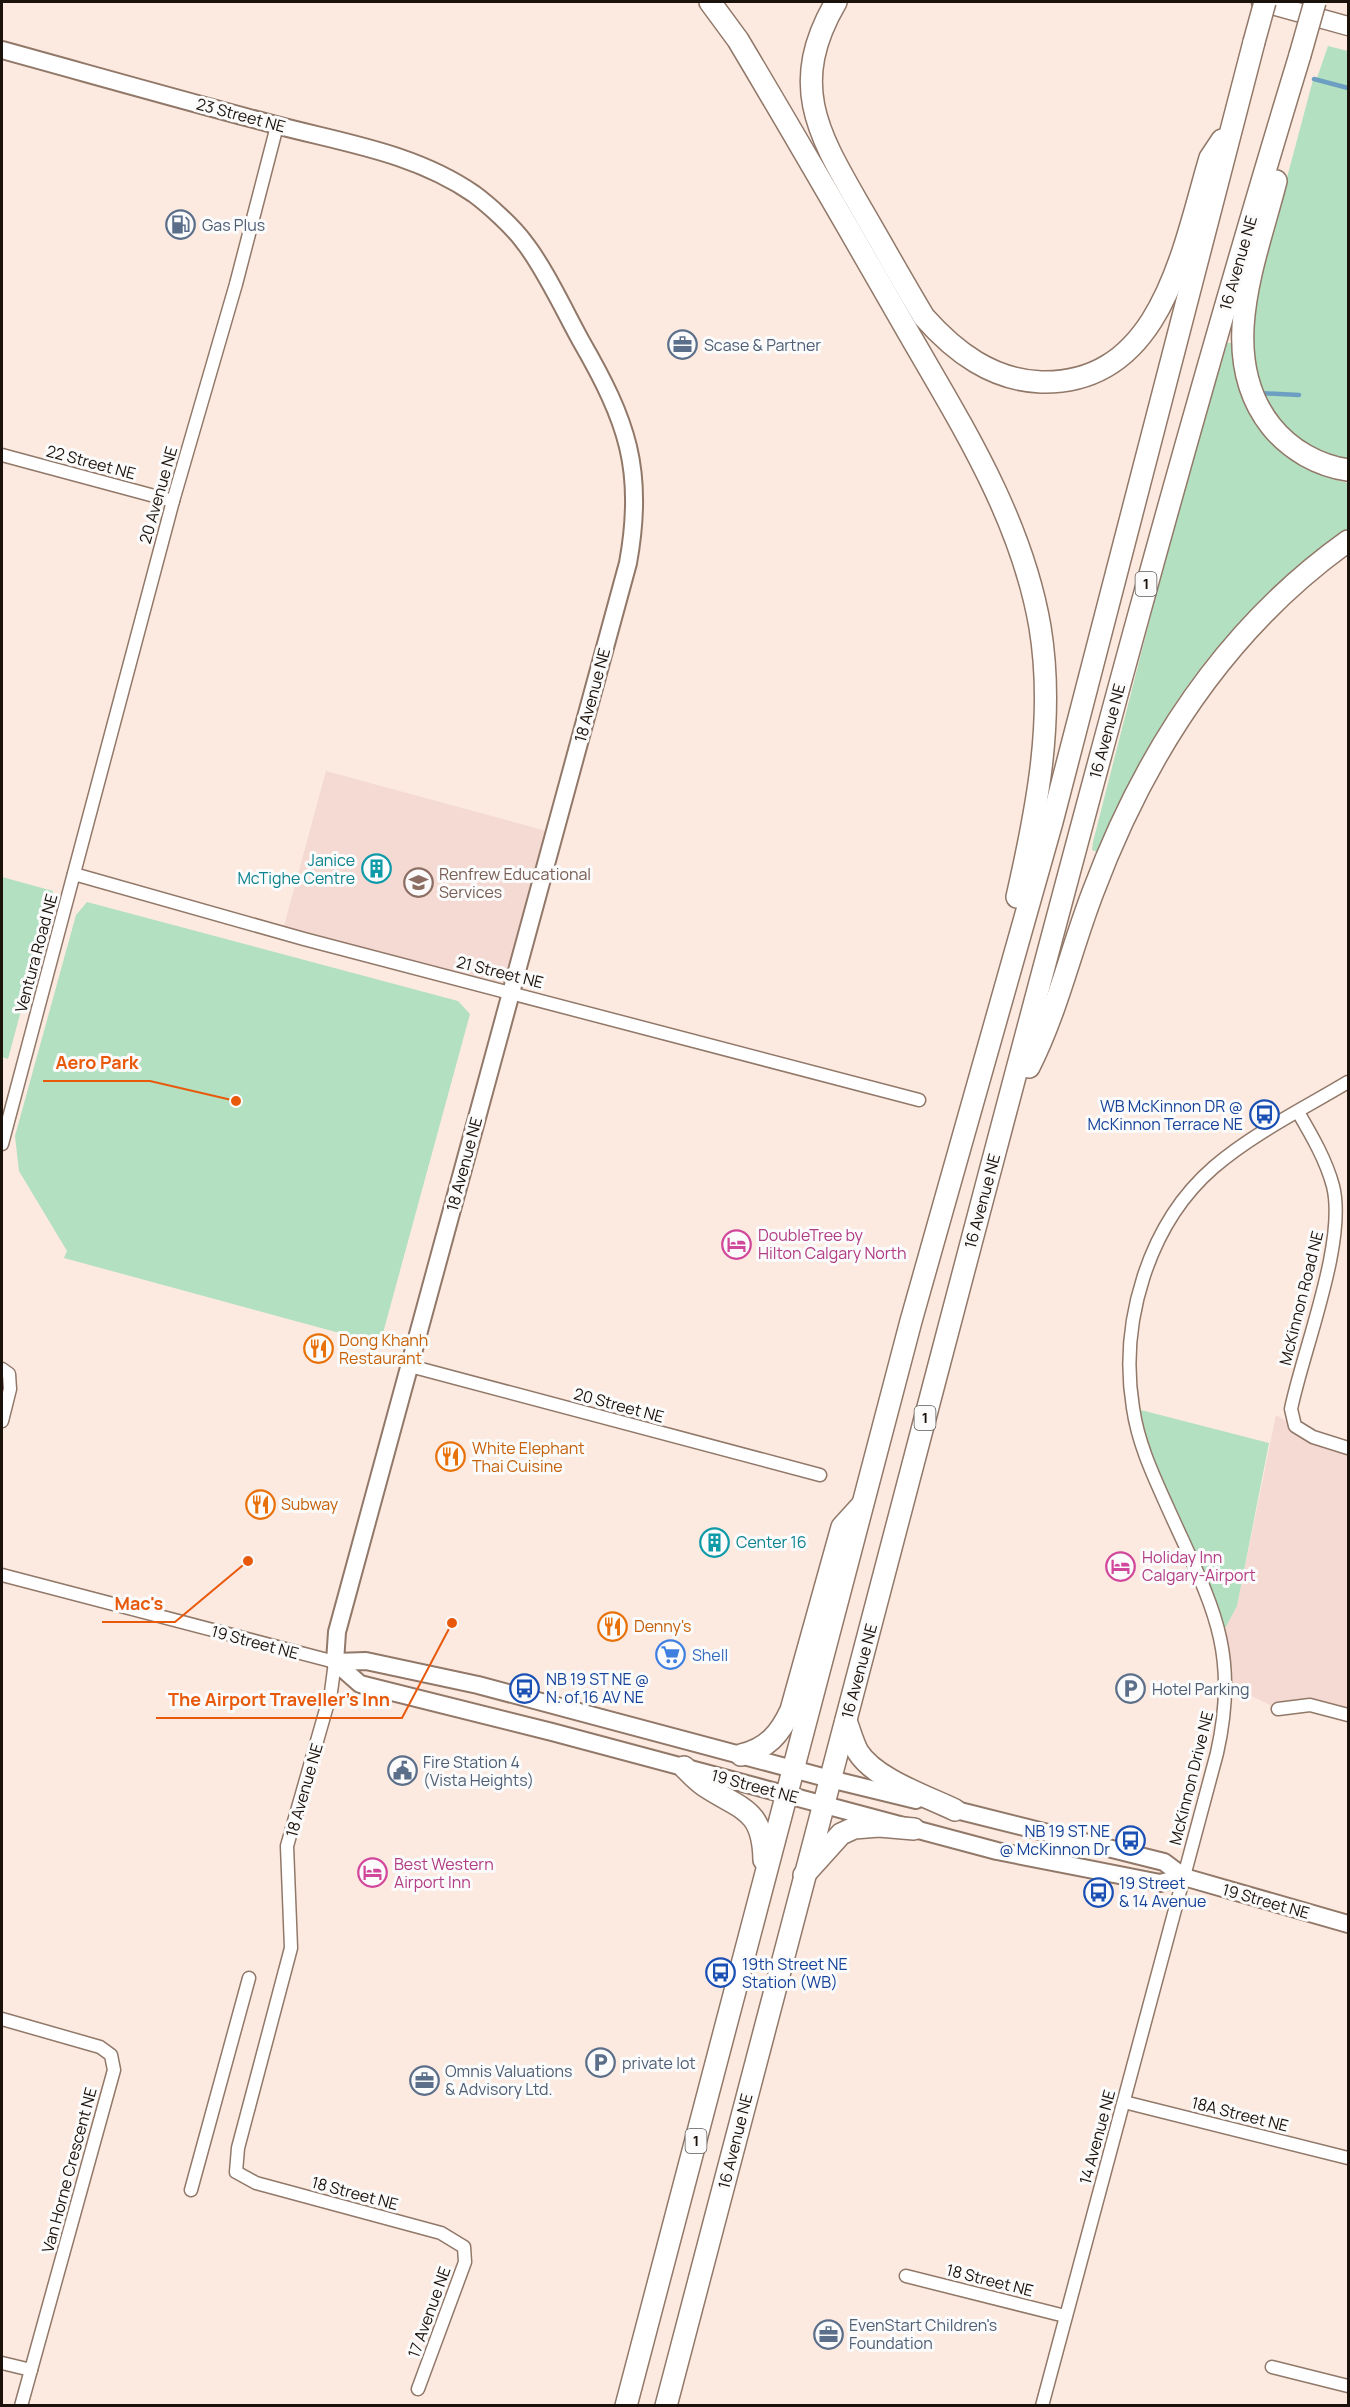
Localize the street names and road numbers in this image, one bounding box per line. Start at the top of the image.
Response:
street label: 23 Street NE [194,93,288,137]
street label: 16 Avenue NE [1214,213,1262,313]
street label: 22 Street NE [44,440,138,484]
street label: 20 Avenue NE [134,444,182,546]
road number: 1 [1136,572,1156,596]
street label: 18 Avenue NE [569,645,615,745]
street label: 16 Avenue NE [1084,681,1130,781]
street label: Ventura Road NE [10,891,62,1015]
street label: 21 Street NE [454,951,546,993]
street label: 18 Avenue NE [441,1114,487,1214]
street label: 16 Avenue NE [959,1151,1005,1251]
street label: McKinnon Road NE [1274,1228,1328,1368]
street label: 20 Street NE [572,1382,666,1428]
road number: 1 [914,1406,936,1430]
street label: 19 Street NE [209,1620,301,1664]
street label: 16 Avenue NE [836,1621,882,1721]
street label: McKinnon Drive NE [1164,1709,1218,1847]
street label: 18 Avenue NE [280,1740,328,1840]
street label: 19 Street NE [709,1764,801,1808]
street label: 19 Street NE [1220,1878,1312,1924]
street label: Van Horne Crescent NE [36,2085,102,2255]
street label: 14 Avenue NE [1074,2087,1120,2187]
street label: 16 Avenue NE [713,2091,757,2191]
street label: 18A Street NE [1189,2091,1291,2137]
road number: 1 [686,2129,706,2153]
street label: 18 Street NE [309,2171,401,2215]
street label: 18 Street NE [944,2259,1036,2301]
street label: 17 Avenue NE [402,2263,456,2361]

